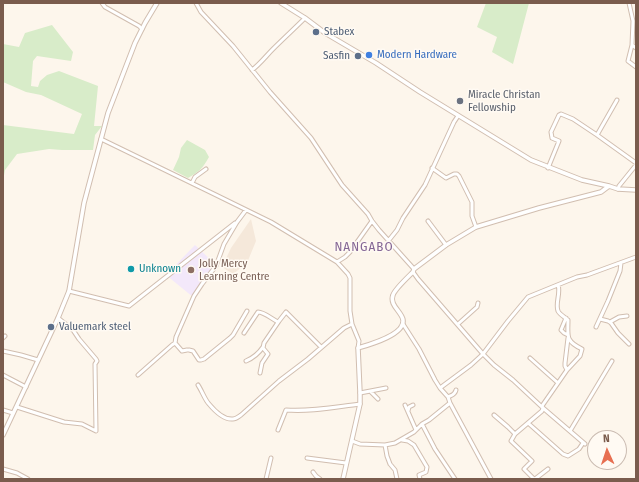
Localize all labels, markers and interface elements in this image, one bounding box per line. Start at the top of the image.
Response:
place label: Stabex [324,25,354,39]
marker: Stabex [311,27,321,37]
place label: Modern Hardware [377,48,457,62]
place label: Sasfin [323,49,350,63]
marker: Modern Hardware [364,50,374,60]
marker: Sasfin [353,51,363,61]
place label: Miracle Christan Fellowship [468,88,540,114]
marker: Miracle Christan Fellowship [455,96,465,106]
district label: NANGABO [334,239,394,255]
place label: Jolly Mercy Learning Centre [199,257,269,283]
place label: Unknown [139,262,181,276]
marker: Unknown [126,264,136,274]
marker: Jolly Mercy Learning Centre [186,265,196,275]
place label: Valuemark steel [59,320,131,334]
marker: Valuemark steel [46,322,56,332]
north arrow [587,430,627,470]
text: N [603,432,610,445]

